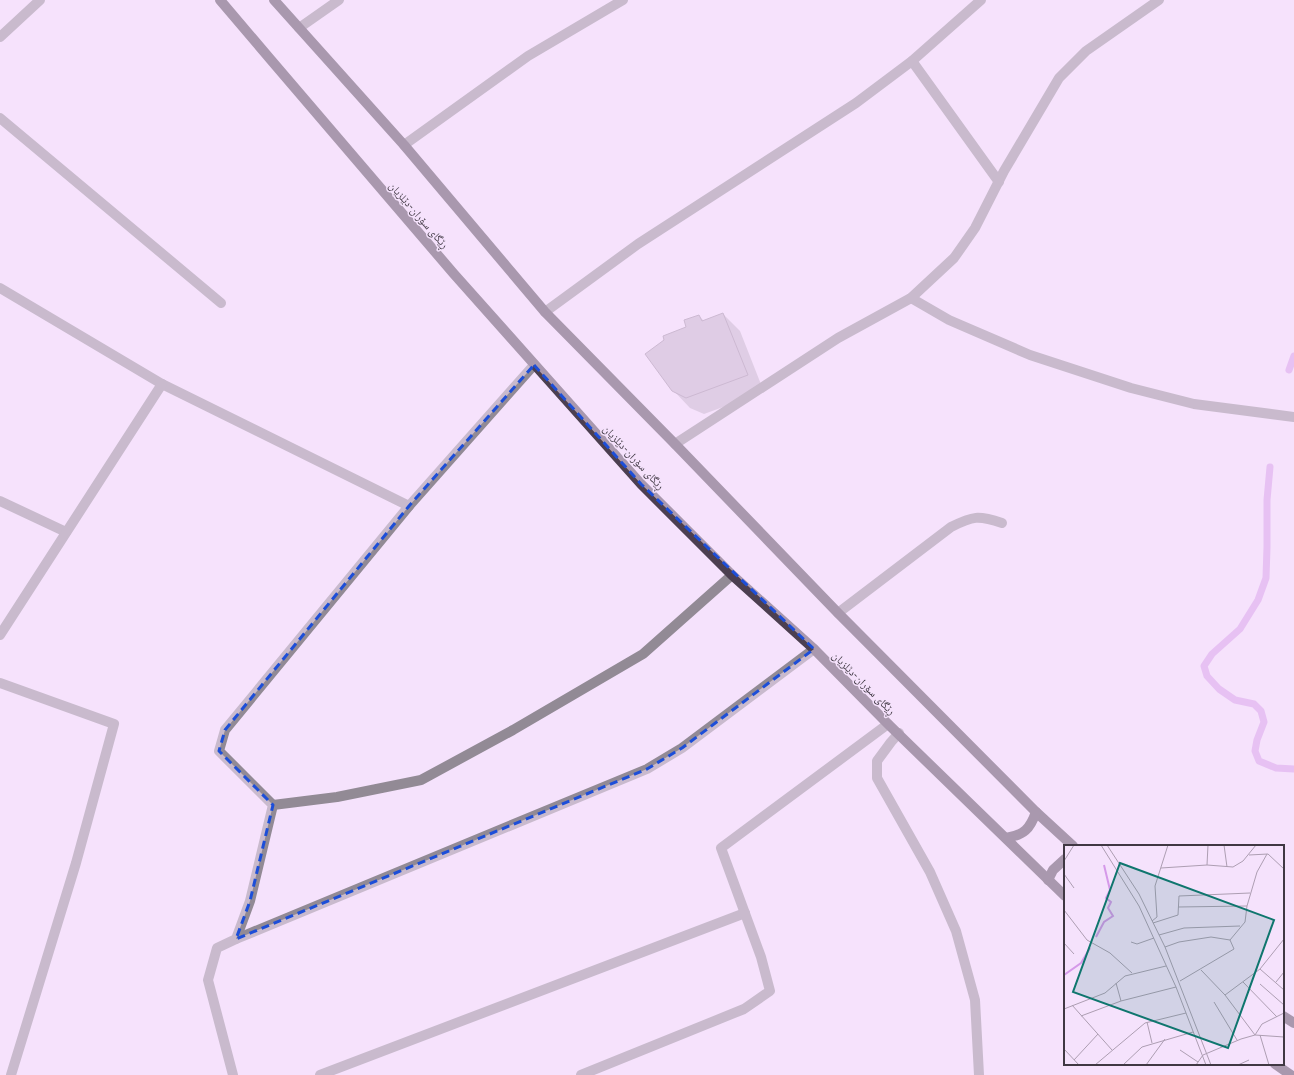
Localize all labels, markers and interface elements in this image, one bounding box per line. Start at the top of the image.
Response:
street label: ڕێگای سۆران-دێلزیان [384,179,452,253]
street label: ڕێگای سۆران-دێلزیان [599,422,668,494]
street label: ڕێگای سۆران-دێلزیان [828,648,899,719]
inset map [1064,845,1284,1065]

